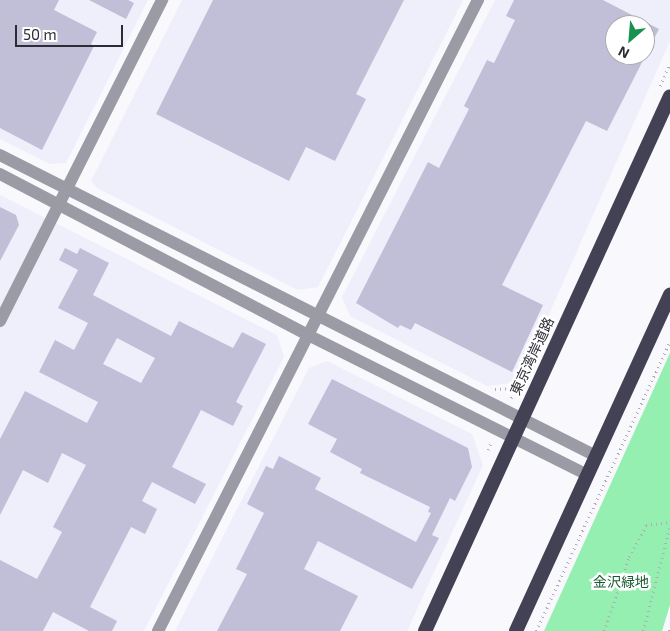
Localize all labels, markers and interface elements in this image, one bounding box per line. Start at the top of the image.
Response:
scale bar [18,15,125,47]
north arrow [605,15,655,65]
text: 50 m [23,25,57,43]
text: N [615,43,632,63]
street label: 東京湾岸道路 [507,314,557,398]
park label: 金沢緑地 [593,574,649,590]

